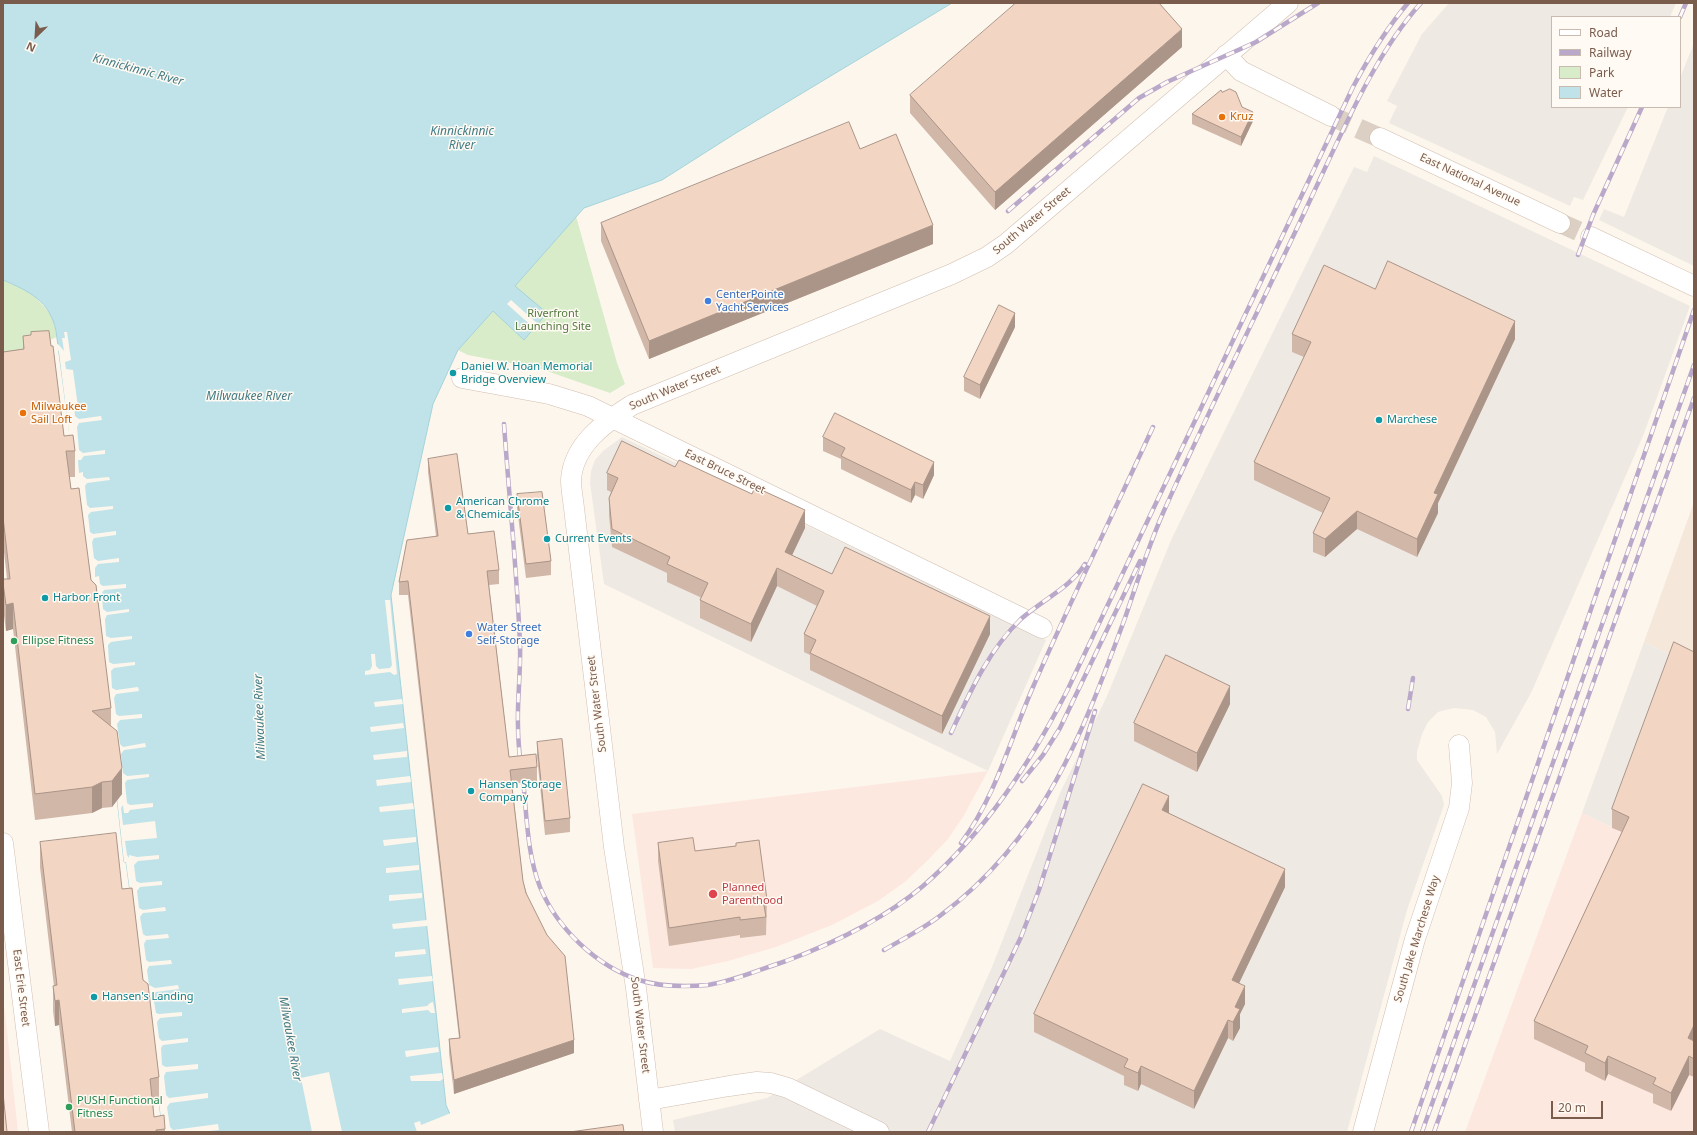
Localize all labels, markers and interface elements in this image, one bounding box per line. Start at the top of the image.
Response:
north arrow [16,16,56,56]
legend [1551,16,1681,108]
text: Road [1589,24,1618,41]
text: N [23,39,38,56]
text: Railway [1589,44,1632,61]
water label: Kinnickinnic River [91,51,185,89]
text: Park [1589,64,1614,81]
text: Water [1589,84,1623,101]
place label: Kruz [1230,110,1253,124]
marker: Kruz [1217,112,1227,122]
water label: Kinnickinnic River [430,125,494,153]
street label: East National Avenue [1418,151,1522,209]
street label: South Water Street [990,185,1074,257]
place label: CenterPointe Yacht Services [716,288,789,314]
marker: CenterPointe Yacht Services [703,296,713,306]
park label: Riverfront Launching Site [515,307,591,333]
place label: Daniel W. Hoan Memorial Bridge Overview [461,360,592,386]
street label: South Water Street [628,363,722,413]
marker: Daniel W. Hoan Memorial Bridge Overview [448,368,458,378]
water label: Milwaukee River [206,390,292,404]
place label: Milwaukee Sail Loft [31,400,87,426]
marker: Milwaukee Sail Loft [18,408,28,418]
place label: Marchese [1387,413,1437,427]
marker: Marchese [1374,415,1384,425]
street label: East Bruce Street [683,447,767,497]
place label: American Chrome & Chemicals [456,495,549,521]
marker: American Chrome & Chemicals [443,503,453,513]
place label: Current Events [555,532,631,546]
marker: Current Events [542,534,552,544]
place label: Harbor Front [53,591,120,605]
marker: Harbor Front [40,593,50,603]
place label: Water Street Self-Storage [477,621,541,647]
marker: Water Street Self-Storage [464,629,474,639]
place label: Ellipse Fitness [22,634,94,648]
marker: Ellipse Fitness [9,636,19,646]
street label: South Water Street [585,655,609,753]
water label: Milwaukee River [251,674,269,760]
place label: Hansen Storage Company [479,778,561,804]
marker: Hansen Storage Company [466,786,476,796]
street label: South Jake Marchese Way [1391,874,1443,1004]
place label: Planned Parenthood [722,881,783,907]
marker: Planned Parenthood [707,888,719,900]
street label: East Erie Street [10,949,32,1027]
street label: South Water Street [628,976,652,1074]
place label: Hansen's Landing [102,990,193,1004]
marker: Hansen's Landing [89,992,99,1002]
water label: Milwaukee River [275,995,305,1083]
scale bar [1553,1093,1605,1119]
place label: PUSH Functional Fitness [77,1094,163,1120]
text: 20 m [1558,1099,1586,1116]
marker: PUSH Functional Fitness [64,1102,74,1112]

